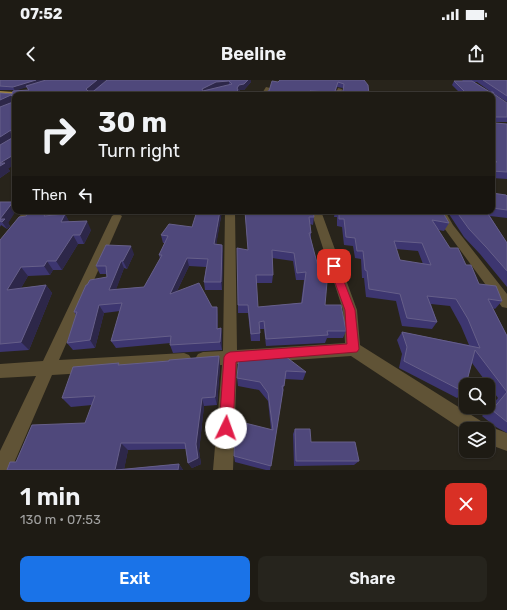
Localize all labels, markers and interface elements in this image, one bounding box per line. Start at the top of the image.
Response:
text: 07:52 [20,5,63,23]
icon: back [20,43,42,65]
text: Beeline [221,43,286,65]
icon: share [465,43,487,65]
text: 30 m [98,106,167,139]
icon: right [32,108,84,160]
text: Turn right [98,140,180,162]
icon: left [75,184,97,206]
text: Then [32,186,67,204]
pin [317,249,351,283]
icon: arrive [323,255,345,277]
map controls [459,378,495,458]
button: search [459,378,495,414]
position arrow [205,407,247,449]
button: layers [459,422,495,458]
text: 1 min [20,483,80,511]
button: close [445,483,487,525]
text: 130 m · 07:53 [20,512,101,527]
button: Exit [20,556,250,602]
button: Share [258,556,487,602]

